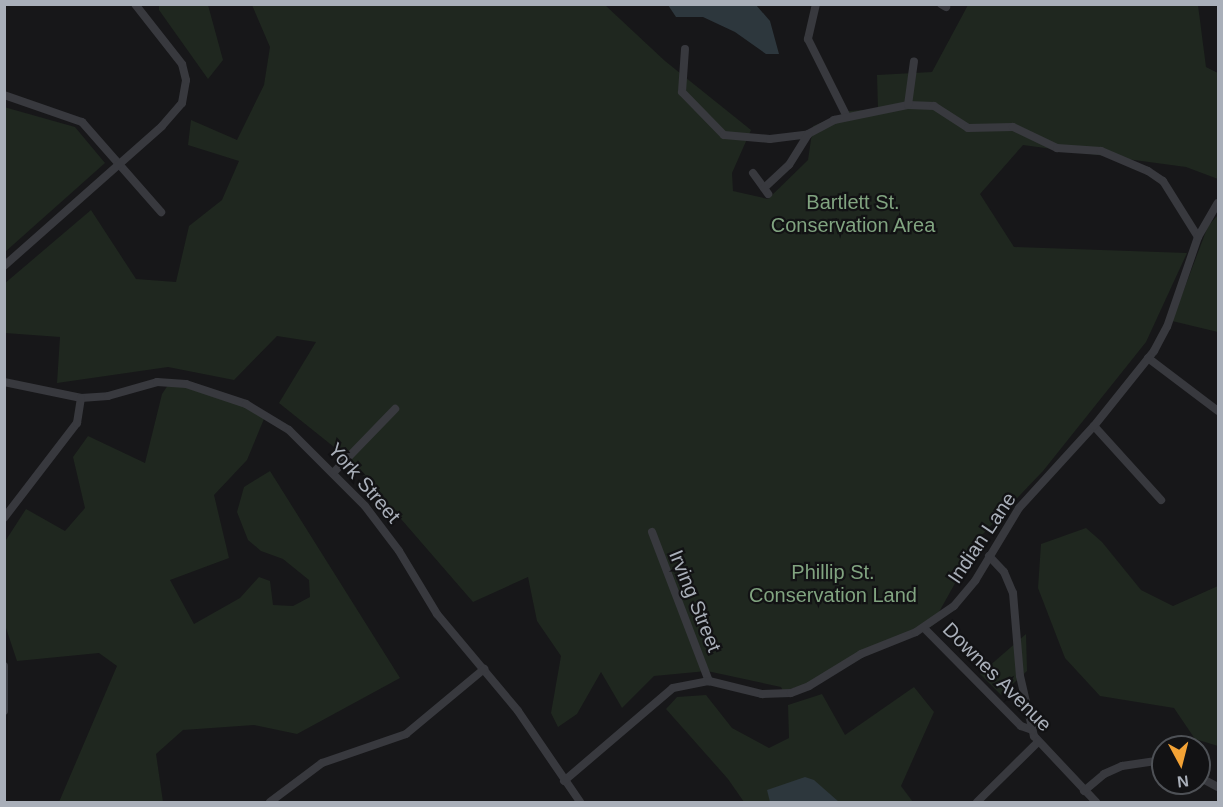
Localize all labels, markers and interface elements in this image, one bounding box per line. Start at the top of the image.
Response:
park label: Bartlett St. Conservation Area [770,190,936,237]
street label: York Street [323,438,405,528]
street label: Indian Lane [943,488,1021,588]
street label: Irving Street [664,547,726,655]
park label: Phillip St. Conservation Land [749,560,917,607]
street label: Downes Avenue [937,617,1057,737]
north arrow [1151,735,1211,795]
text: N [1176,772,1190,791]

